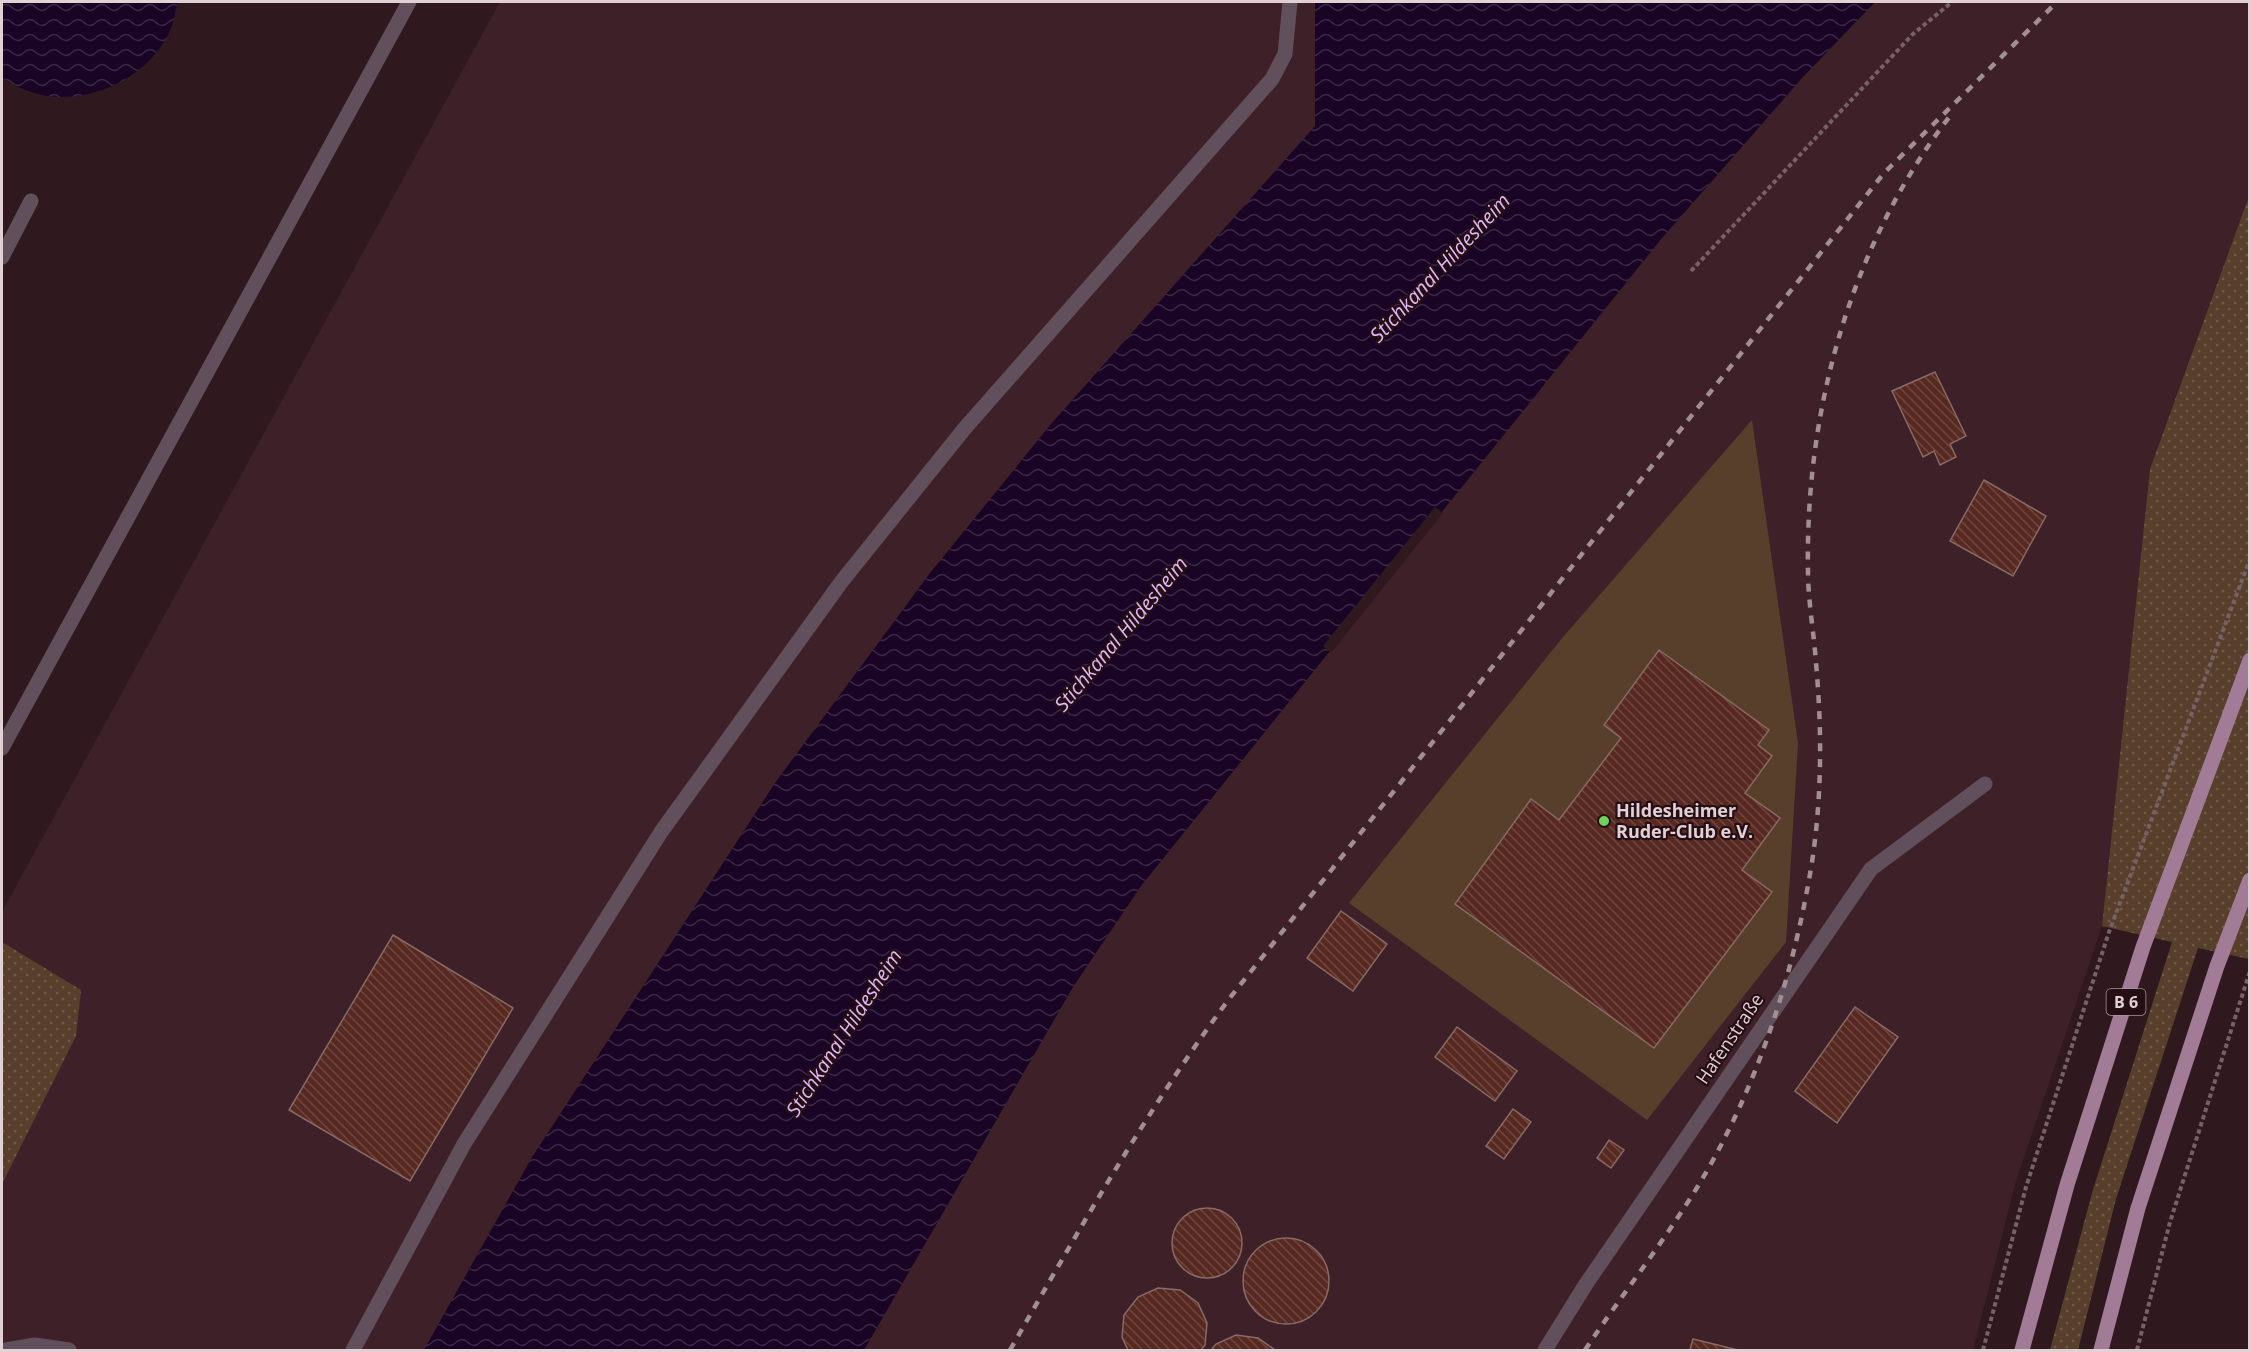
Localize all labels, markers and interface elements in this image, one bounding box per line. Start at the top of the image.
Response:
water label: Stichkanal Hildesheim [1364,187,1516,348]
water label: Stichkanal Hildesheim [1048,551,1193,717]
place label: Hildesheimer Ruder-Club e.V. [1616,798,1753,843]
marker: Hildesheimer Ruder-Club e.V. [1597,814,1611,828]
water label: Stichkanal Hildesheim [779,944,908,1122]
street label: Hafenstraße [1690,989,1768,1088]
road number: B 6 [2106,989,2146,1015]

